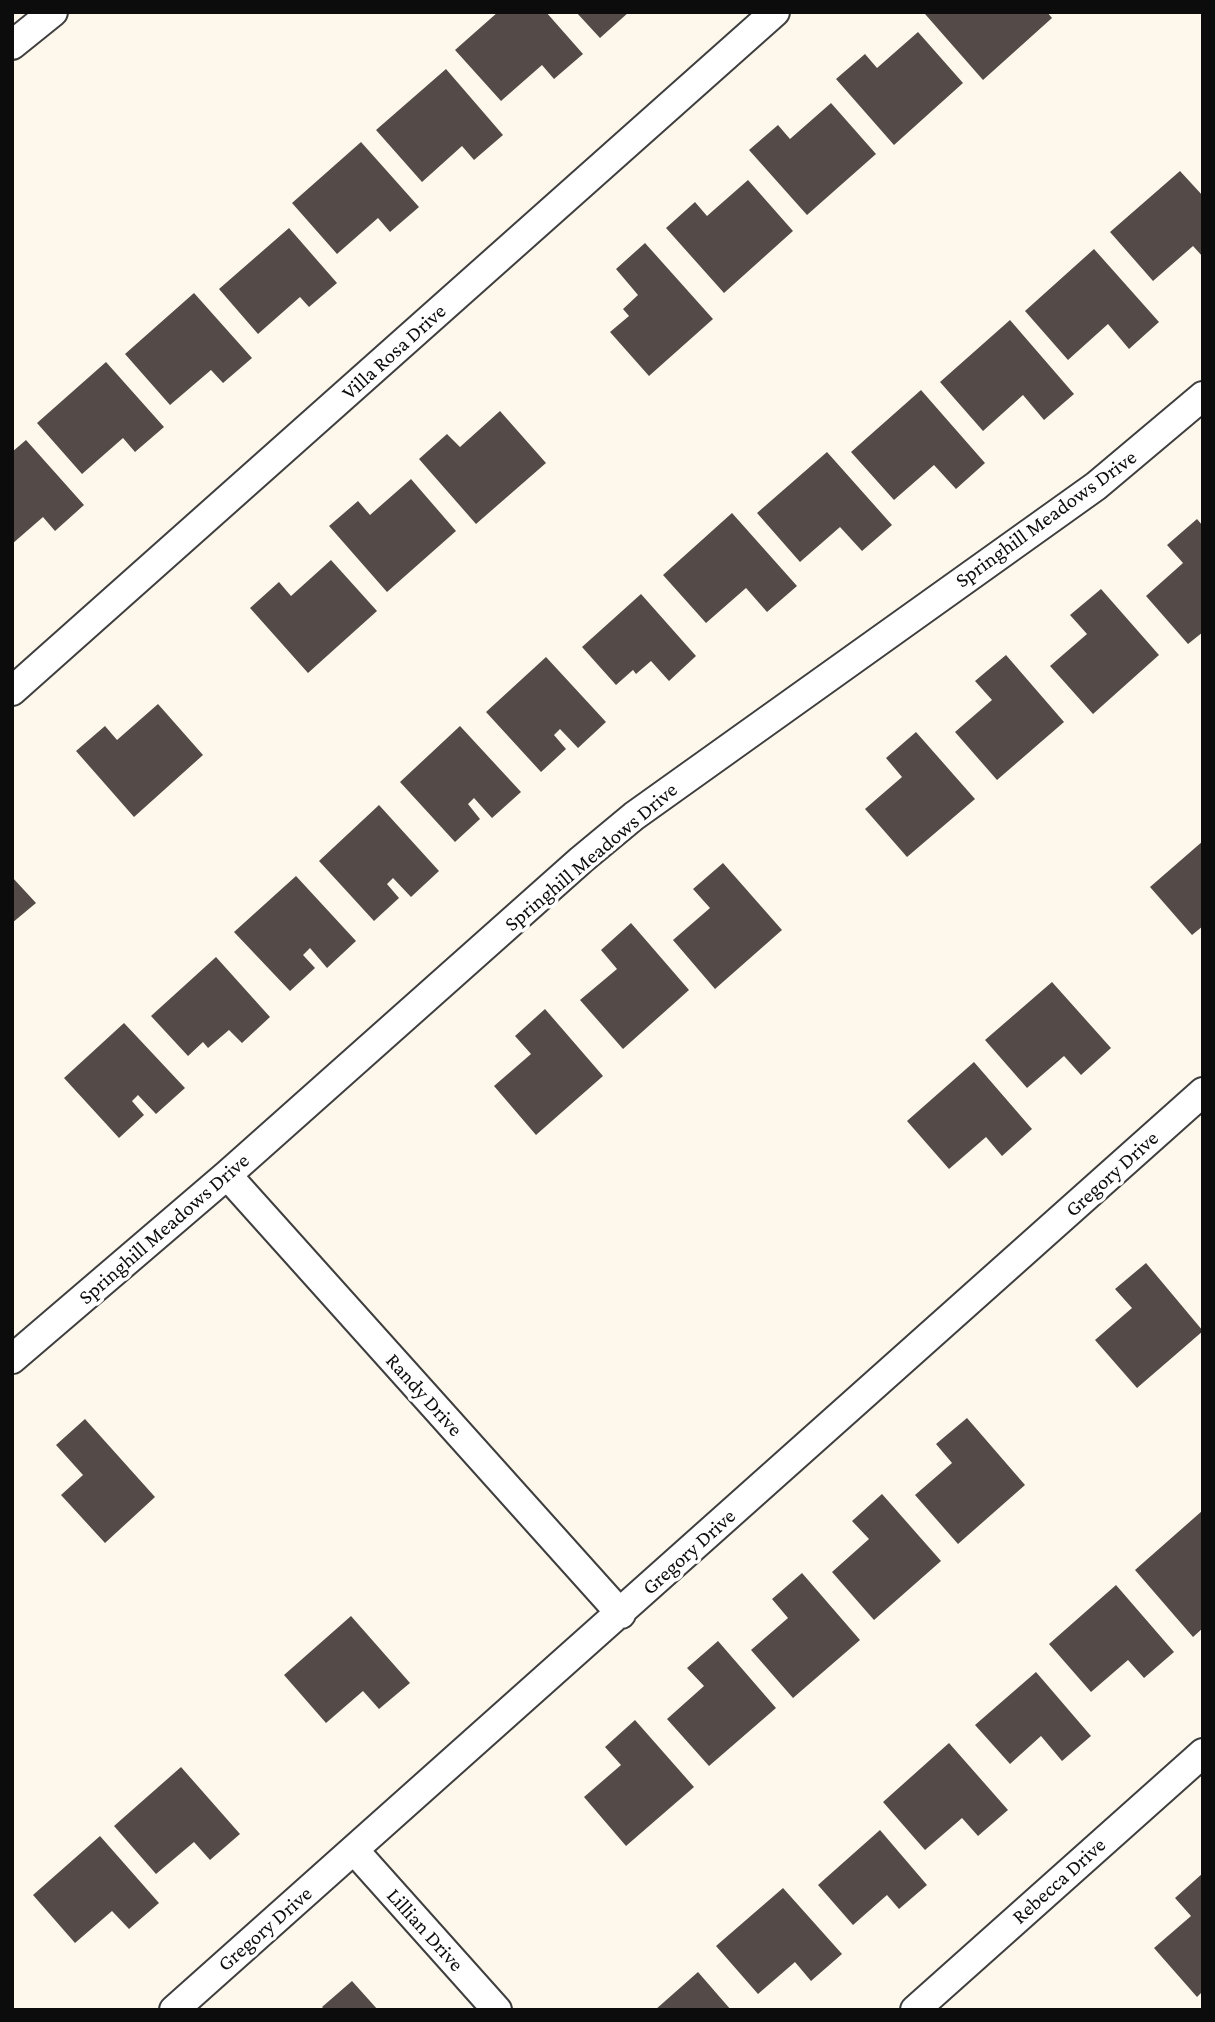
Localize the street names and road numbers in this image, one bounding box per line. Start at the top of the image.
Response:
street label: Villa Rosa Drive [337,299,451,405]
street label: Springhill Meadows Drive [950,445,1142,593]
street label: Springhill Meadows Drive [499,777,683,937]
street label: Gregory Drive [1060,1126,1164,1222]
street label: Springhill Meadows Drive [73,1148,255,1310]
street label: Randy Drive [380,1348,468,1442]
street label: Gregory Drive [637,1504,741,1600]
street label: Rebecca Drive [1007,1832,1111,1930]
street label: Gregory Drive [213,1881,317,1977]
street label: Lillian Drive [381,1883,469,1977]

